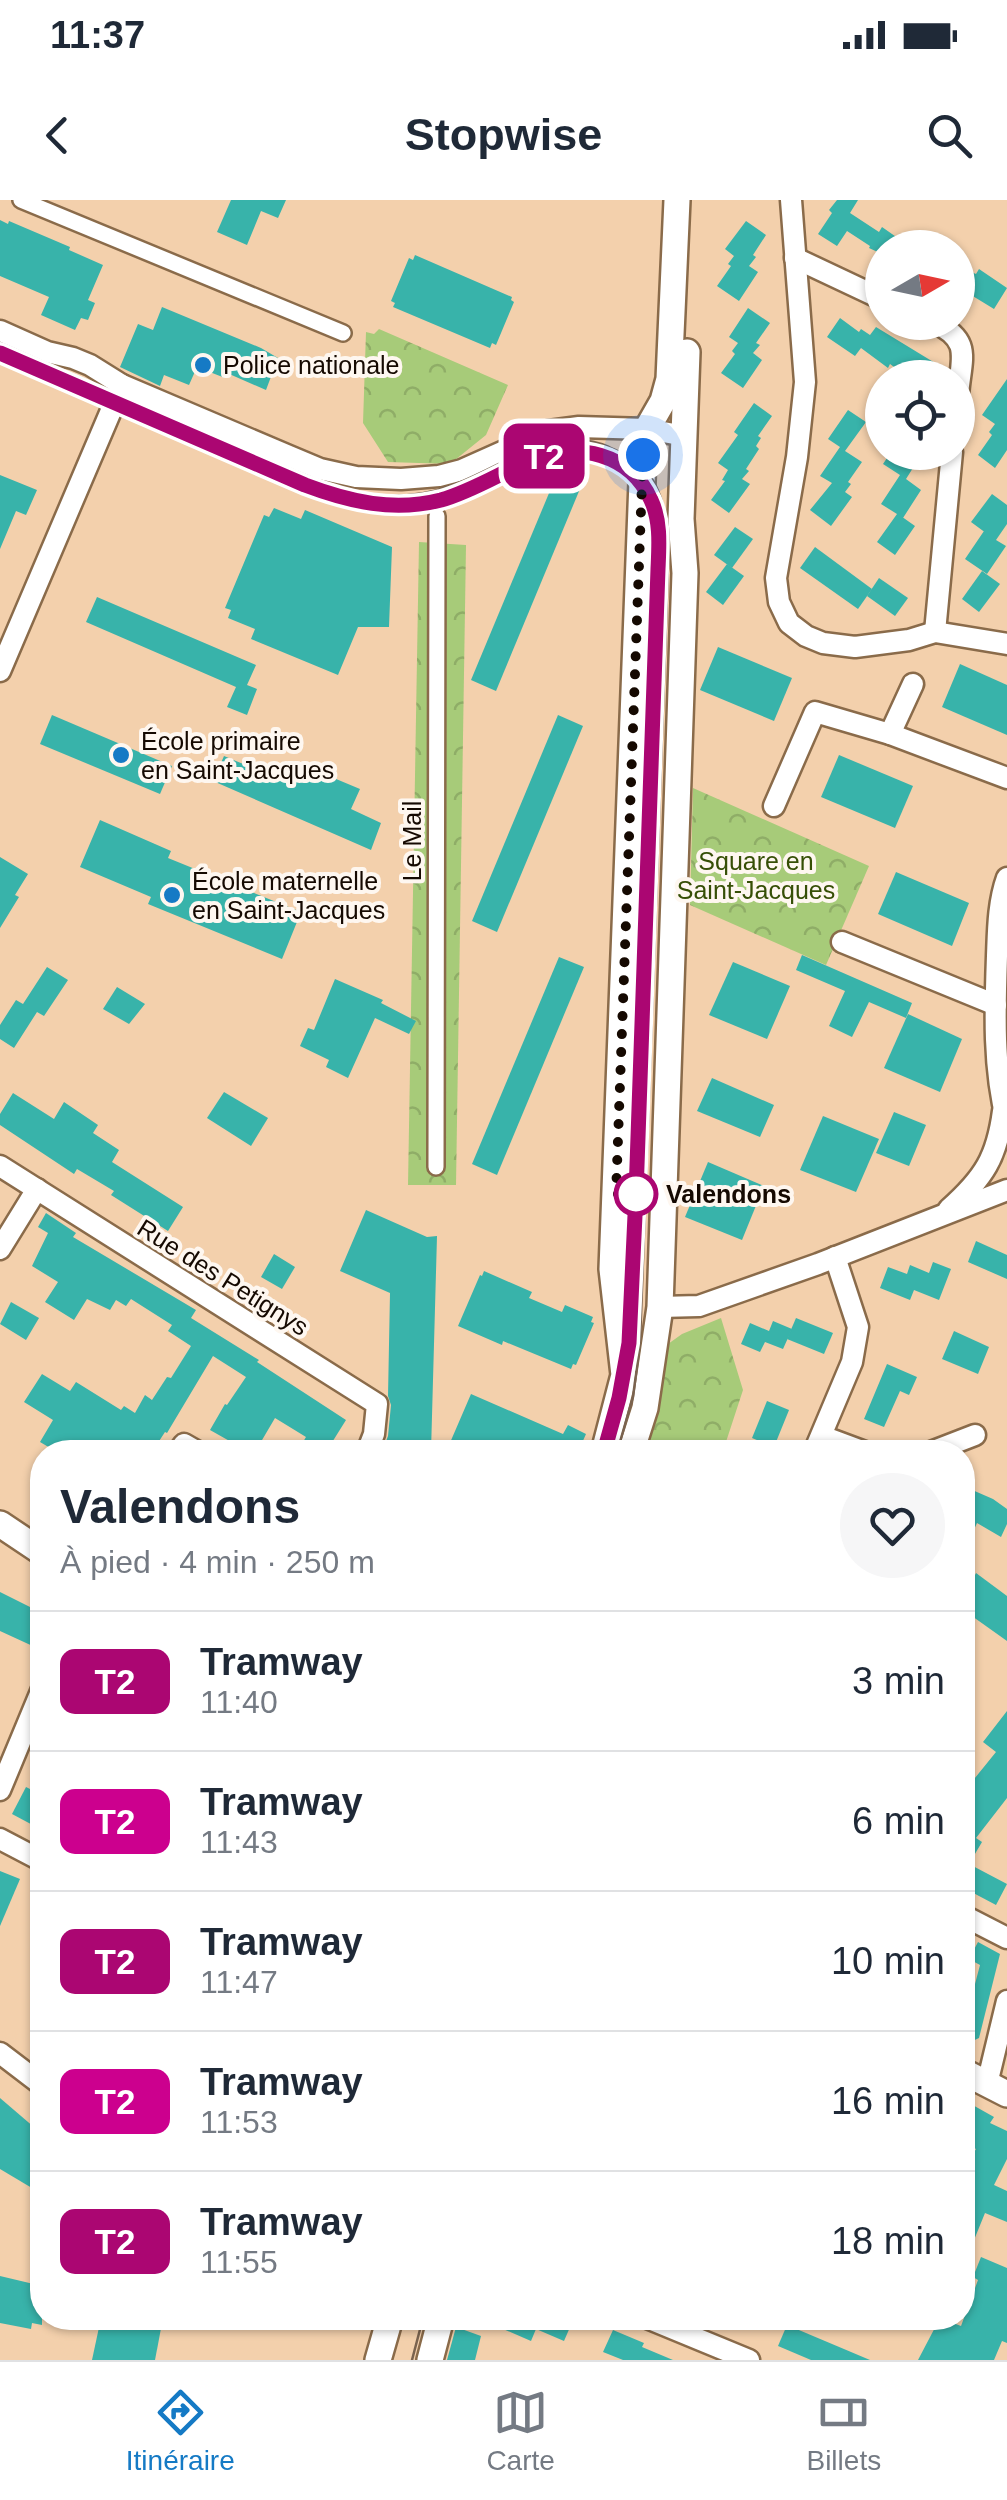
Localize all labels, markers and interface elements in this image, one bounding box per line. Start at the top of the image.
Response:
text: 11:37 [50,14,145,56]
icon: back [30,108,85,163]
icon: search [922,108,977,163]
text: Stopwise [405,109,602,160]
north arrow [865,230,975,340]
map controls [865,230,975,470]
place label: Police nationale [223,351,400,379]
marker: Police nationale [192,354,214,376]
button: locate [865,360,975,470]
line badge: T2 [499,424,589,488]
your location [618,430,668,480]
text: T2 [524,437,564,476]
place label: École primaire en Saint-Jacques [141,727,334,784]
marker: École primaire en Saint-Jacques [110,744,132,766]
street label: Le Mail [398,801,426,881]
park label: Square en Saint-Jacques [677,847,835,904]
place label: École maternelle en Saint-Jacques [192,867,385,924]
marker: École maternelle en Saint-Jacques [161,884,183,906]
marker: Valendons [615,1173,657,1215]
place label: Valendons [666,1180,791,1208]
street label: Rue des Petignys [132,1213,314,1341]
button: heart [840,1473,945,1578]
text: Valendons [60,1480,300,1533]
text: À pied · 4 min · 250 m [60,1544,375,1580]
text: Tramway [200,1641,363,1683]
text: 3 min [852,1660,945,1702]
text: T2 [95,1662,135,1701]
text: 11:40 [200,1684,278,1720]
text: Tramway [200,1781,363,1823]
text: 6 min [852,1800,945,1842]
text: T2 [95,1802,135,1841]
text: 11:43 [200,1824,278,1860]
text: Tramway [200,1921,363,1963]
text: 10 min [831,1940,945,1982]
text: T2 [95,1942,135,1981]
text: 11:47 [200,1964,278,2000]
text: Tramway [200,2061,363,2103]
text: 16 min [831,2080,945,2122]
text: T2 [95,2082,135,2121]
text: 11:53 [200,2104,278,2140]
text: Tramway [200,2201,363,2243]
text: 18 min [831,2220,945,2262]
text: T2 [95,2222,135,2261]
text: 11:55 [200,2244,278,2280]
tab: Itinéraire [126,2385,235,2477]
tab: Carte [486,2385,555,2477]
tab: Billets [806,2385,881,2477]

